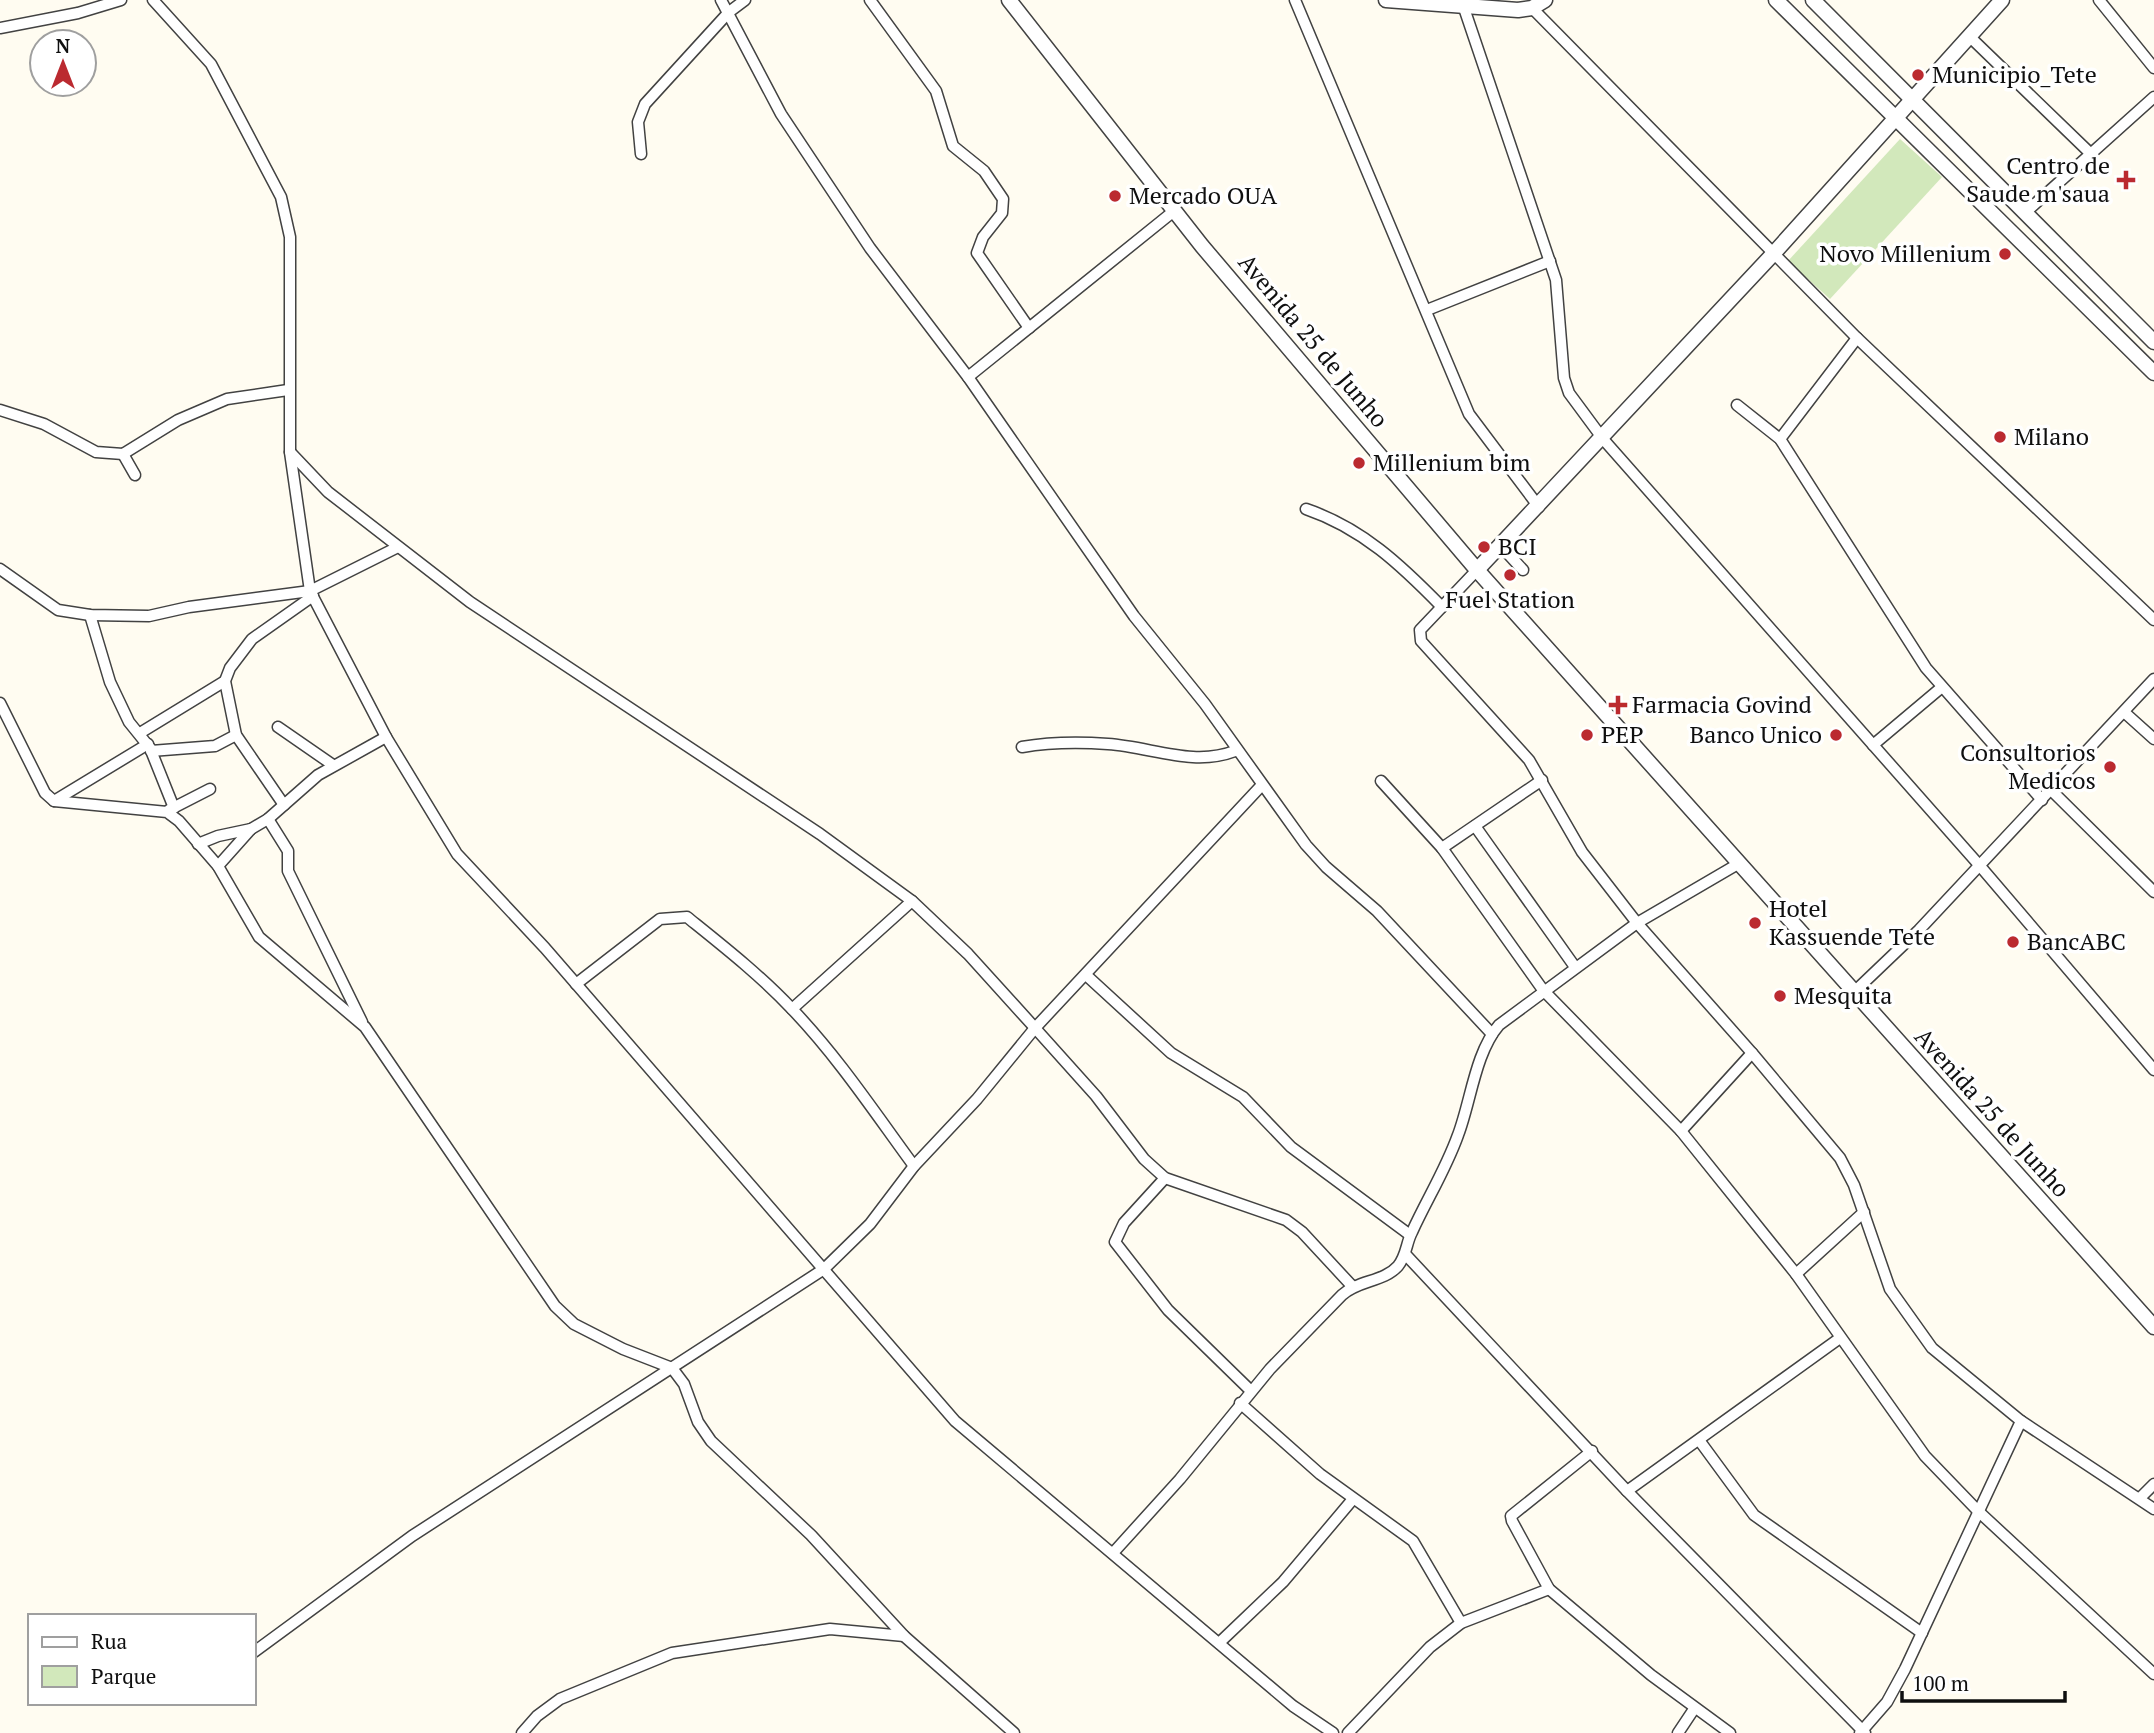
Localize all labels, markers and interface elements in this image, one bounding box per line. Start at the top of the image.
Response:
north arrow [28,28,98,98]
text: N [56,33,71,58]
place label: Municipio_Tete [1932,58,2097,90]
marker: Municipio_Tete [1910,67,1926,83]
place label: Centro de Saude m'saua [1966,149,2110,209]
marker: Centro de Saude m'saua [2116,170,2136,190]
place label: Mercado OUA [1129,179,1278,211]
marker: Mercado OUA [1107,188,1123,204]
place label: Novo Millenium [1819,237,1991,269]
marker: Novo Millenium [1997,246,2013,262]
street label: Avenida 25 de Junho [1232,247,1396,434]
place label: Milano [2014,420,2089,452]
marker: Milano [1992,429,2008,445]
place label: Millenium bim [1373,446,1531,478]
marker: Millenium bim [1351,455,1367,471]
place label: BCI [1498,530,1537,562]
marker: BCI [1476,539,1492,555]
marker: Fuel Station [1502,567,1518,583]
place label: Fuel Station [1445,583,1575,615]
place label: Farmacia Govind [1632,688,1812,720]
marker: Farmacia Govind [1610,697,1626,713]
place label: PEP [1601,718,1644,750]
place label: Banco Unico [1689,718,1822,750]
marker: PEP [1579,727,1595,743]
marker: Banco Unico [1828,727,1844,743]
place label: Consultorios Medicos [1960,736,2096,796]
marker: Consultorios Medicos [2102,759,2118,775]
place label: Hotel Kassuende Tete [1769,892,1935,952]
marker: Hotel Kassuende Tete [1747,915,1763,931]
place label: BancABC [2027,925,2126,957]
marker: BancABC [2005,934,2021,950]
place label: Mesquita [1794,979,1892,1011]
marker: Mesquita [1772,988,1788,1004]
street label: Avenida 25 de Junho [1908,1021,2077,1204]
legend [28,1614,256,1705]
text: Rua [91,1627,127,1655]
scale bar [1902,1660,2065,1704]
text: Parque [91,1662,156,1690]
text: 100 m [1912,1669,1969,1697]

